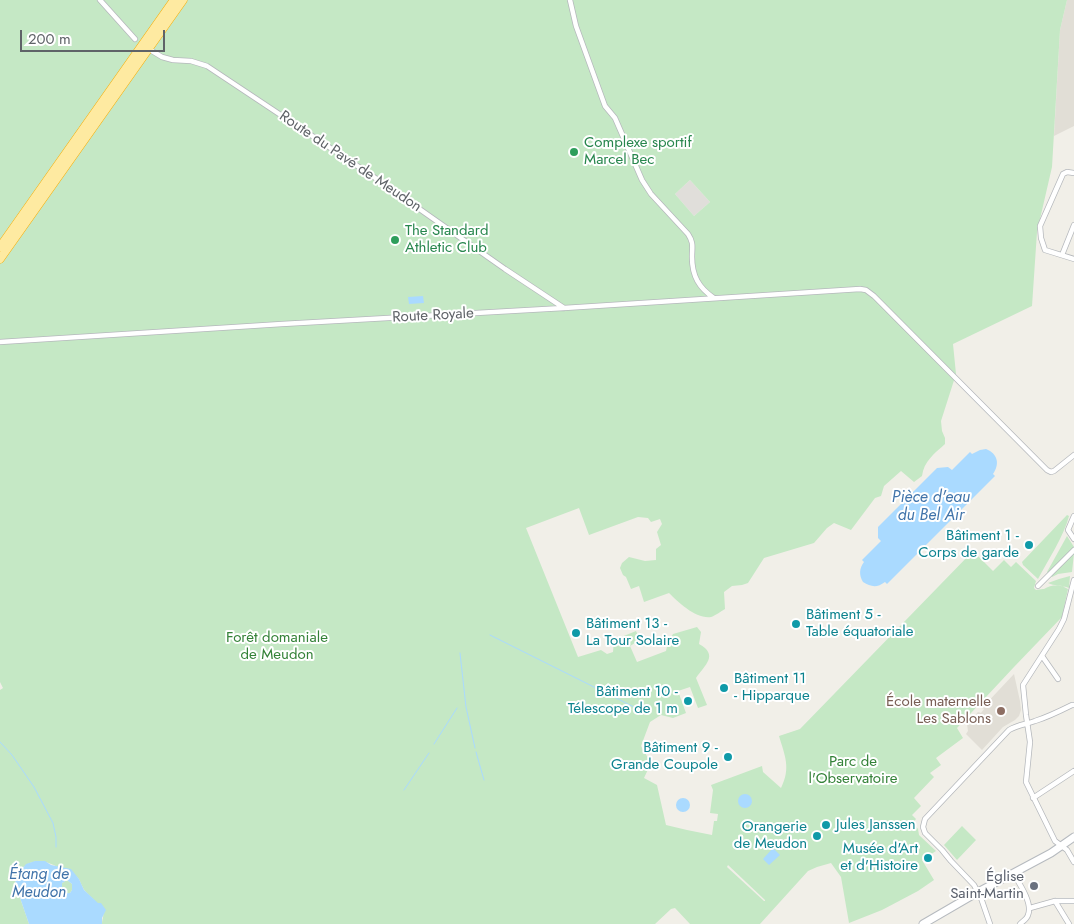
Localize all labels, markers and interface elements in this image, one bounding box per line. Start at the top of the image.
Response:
scale bar [22,20,168,52]
text: 200 m [28,28,71,50]
street label: Route du Pavé de Meudon [275,108,425,216]
place label: Complexe sportif Marcel Bec [584,134,692,169]
marker: Complexe sportif Marcel Bec [568,146,580,158]
place label: The Standard Athletic Club [405,222,488,257]
marker: The Standard Athletic Club [389,234,401,246]
street label: Route Royale [392,305,474,327]
water label: Pièce d'eau du Bel Air [892,488,970,526]
place label: Bâtiment 1 - Corps de garde [918,527,1019,562]
marker: Bâtiment 1 - Corps de garde [1023,539,1035,551]
place label: Bâtiment 5 - Table équatoriale [806,606,914,641]
place label: Bâtiment 13 - La Tour Solaire [586,615,679,650]
marker: Bâtiment 5 - Table équatoriale [790,618,802,630]
marker: Bâtiment 13 - La Tour Solaire [570,627,582,639]
park label: Forêt domaniale de Meudon [226,629,328,664]
place label: Bâtiment 11 - Hipparque [734,670,810,705]
marker: Bâtiment 11 - Hipparque [718,682,730,694]
place label: Bâtiment 10 - Télescope de 1 m [568,683,678,718]
place label: École maternelle Les Sablons [886,693,991,728]
marker: Bâtiment 10 - Télescope de 1 m [682,695,694,707]
marker: École maternelle Les Sablons [995,705,1007,717]
place label: Bâtiment 9 - Grande Coupole [611,739,718,774]
marker: Bâtiment 9 - Grande Coupole [722,751,734,763]
park label: Parc de l'Observatoire [808,753,898,788]
place label: Jules Janssen [836,816,916,834]
place label: Orangerie de Meudon [734,818,807,853]
marker: Jules Janssen [820,819,832,831]
marker: Orangerie de Meudon [811,830,823,842]
place label: Musée d'Art et d'Histoire [840,840,918,875]
marker: Musée d'Art et d'Histoire [922,852,934,864]
water label: Étang de Meudon [9,865,69,903]
place label: Église Saint-Martin [950,868,1024,903]
marker: Église Saint-Martin [1028,880,1040,892]

